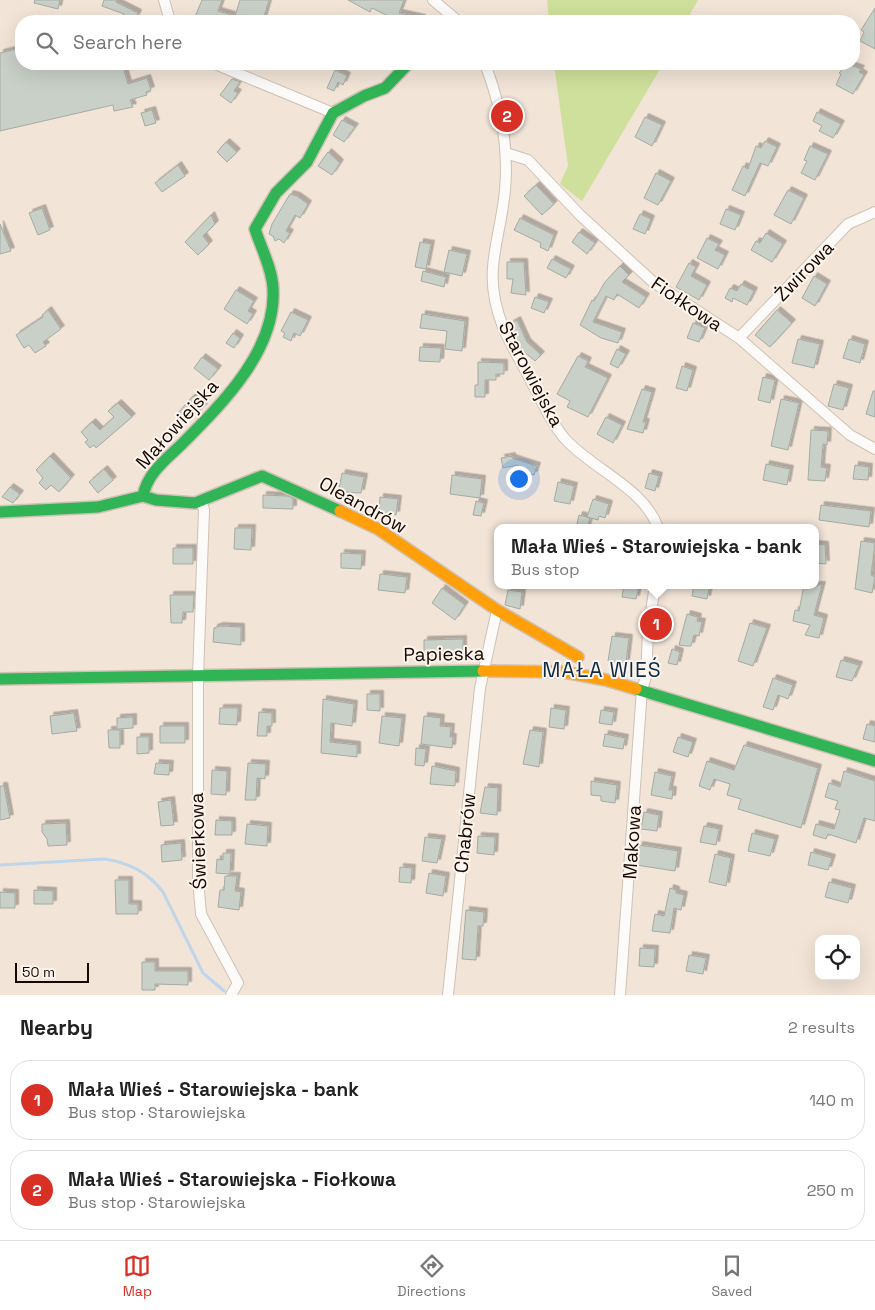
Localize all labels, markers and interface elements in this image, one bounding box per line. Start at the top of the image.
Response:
search box [15,15,860,70]
icon: search [33,29,61,57]
text: Search here [73,30,183,55]
pin: 2 [491,97,523,135]
street label: Żwirowa [769,235,839,307]
street label: Fiołkowa [646,271,728,337]
street label: Starowiejska [493,317,569,431]
street label: Małowiejska [130,374,224,474]
your location [506,466,532,492]
street label: Oleandrów [315,471,411,539]
popup [494,524,819,589]
text: Mała Wieś - Starowiejska - bank [511,534,802,559]
text: Bus stop [511,559,579,580]
pin: 1 [640,605,672,643]
street label: Papieska [403,641,485,667]
district label: MAŁA WIEŚ [542,656,662,683]
street label: Świerkowa [184,792,212,890]
street label: Chabrów [448,792,482,874]
street label: Makowa [617,804,647,880]
map controls [815,935,860,980]
button: locate [815,935,860,980]
scale bar [15,960,89,983]
text: 50 m [22,963,55,981]
text: Nearby [20,1014,93,1041]
text: 2 results [788,1017,855,1038]
text: Mała Wieś - Starowiejska - bank [68,1077,359,1102]
text: 1 [33,1090,41,1111]
text: 140 m [809,1090,854,1111]
text: Bus stop · Starowiejska [68,1102,246,1123]
text: Mała Wieś - Starowiejska - Fiołkowa [68,1167,396,1192]
text: 2 [32,1180,42,1201]
text: 250 m [807,1180,854,1201]
text: Bus stop · Starowiejska [68,1192,246,1213]
tab: Map [123,1252,152,1300]
tab: Directions [397,1252,466,1300]
tab: Saved [711,1252,752,1300]

